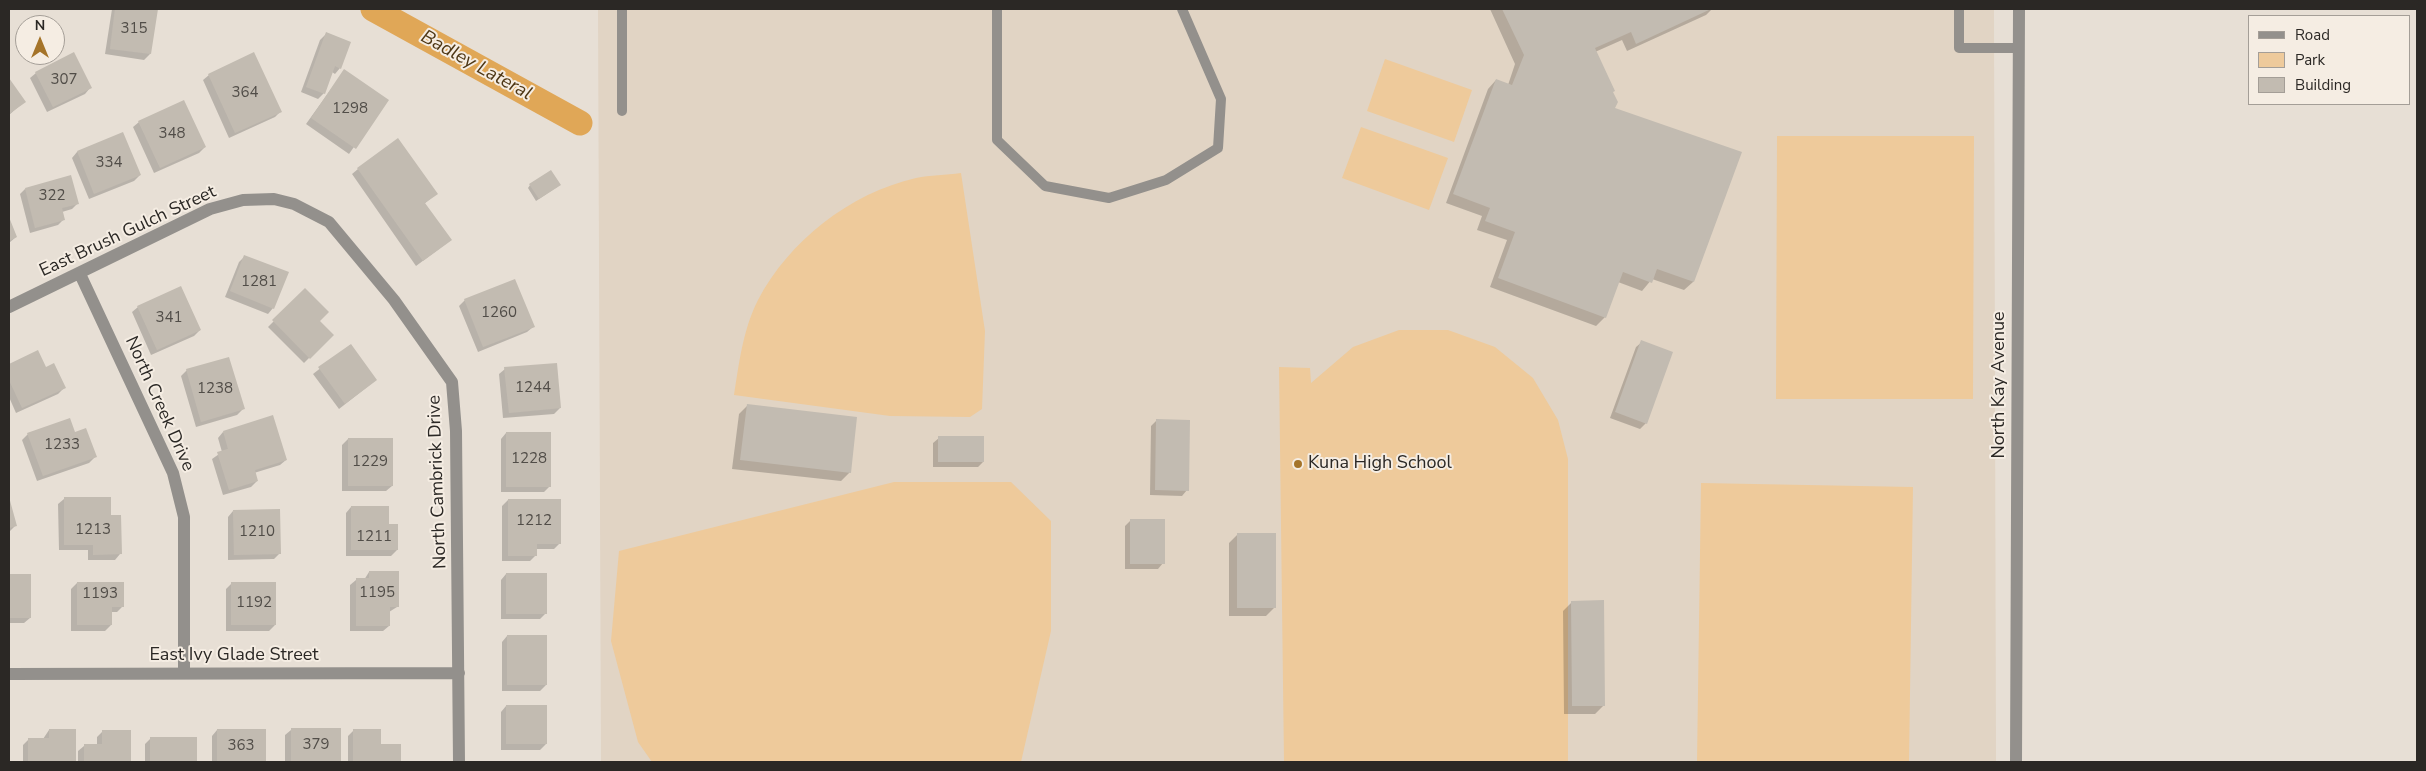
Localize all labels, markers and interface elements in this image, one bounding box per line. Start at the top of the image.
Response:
north arrow [15,15,65,65]
legend [2248,15,2411,105]
text: N [35,16,45,35]
house number: 315 [121,20,147,38]
text: Road [2295,25,2330,45]
water label: Badley Lateral [416,26,536,106]
text: Park [2295,50,2325,70]
house number: 307 [51,71,77,89]
text: Building [2295,75,2351,95]
house number: 364 [232,84,258,102]
house number: 1298 [332,100,368,118]
house number: 348 [159,125,185,143]
house number: 334 [96,154,122,172]
street label: East Brush Gulch Street [36,182,220,282]
house number: 322 [39,187,65,205]
house number: 1281 [241,273,277,291]
house number: 1260 [481,304,517,322]
house number: 341 [156,309,182,327]
street label: North Kay Avenue [1989,311,2011,459]
street label: North Creek Drive [120,333,198,475]
house number: 1244 [515,379,551,397]
house number: 1238 [197,380,233,398]
street label: North Cambrick Drive [424,395,452,569]
house number: 1233 [44,436,80,454]
house number: 1228 [511,450,547,468]
house number: 1229 [352,453,388,471]
place label: Kuna High School [1308,453,1452,475]
marker: Kuna High School [1292,458,1304,470]
house number: 1212 [516,512,552,530]
house number: 1213 [75,521,111,539]
house number: 1210 [239,523,275,541]
house number: 1211 [356,528,392,546]
house number: 1195 [359,584,395,602]
house number: 1193 [82,585,118,603]
house number: 1192 [236,594,272,612]
street label: East Ivy Glade Street [149,645,319,667]
house number: 379 [303,736,329,754]
house number: 363 [228,737,254,755]

